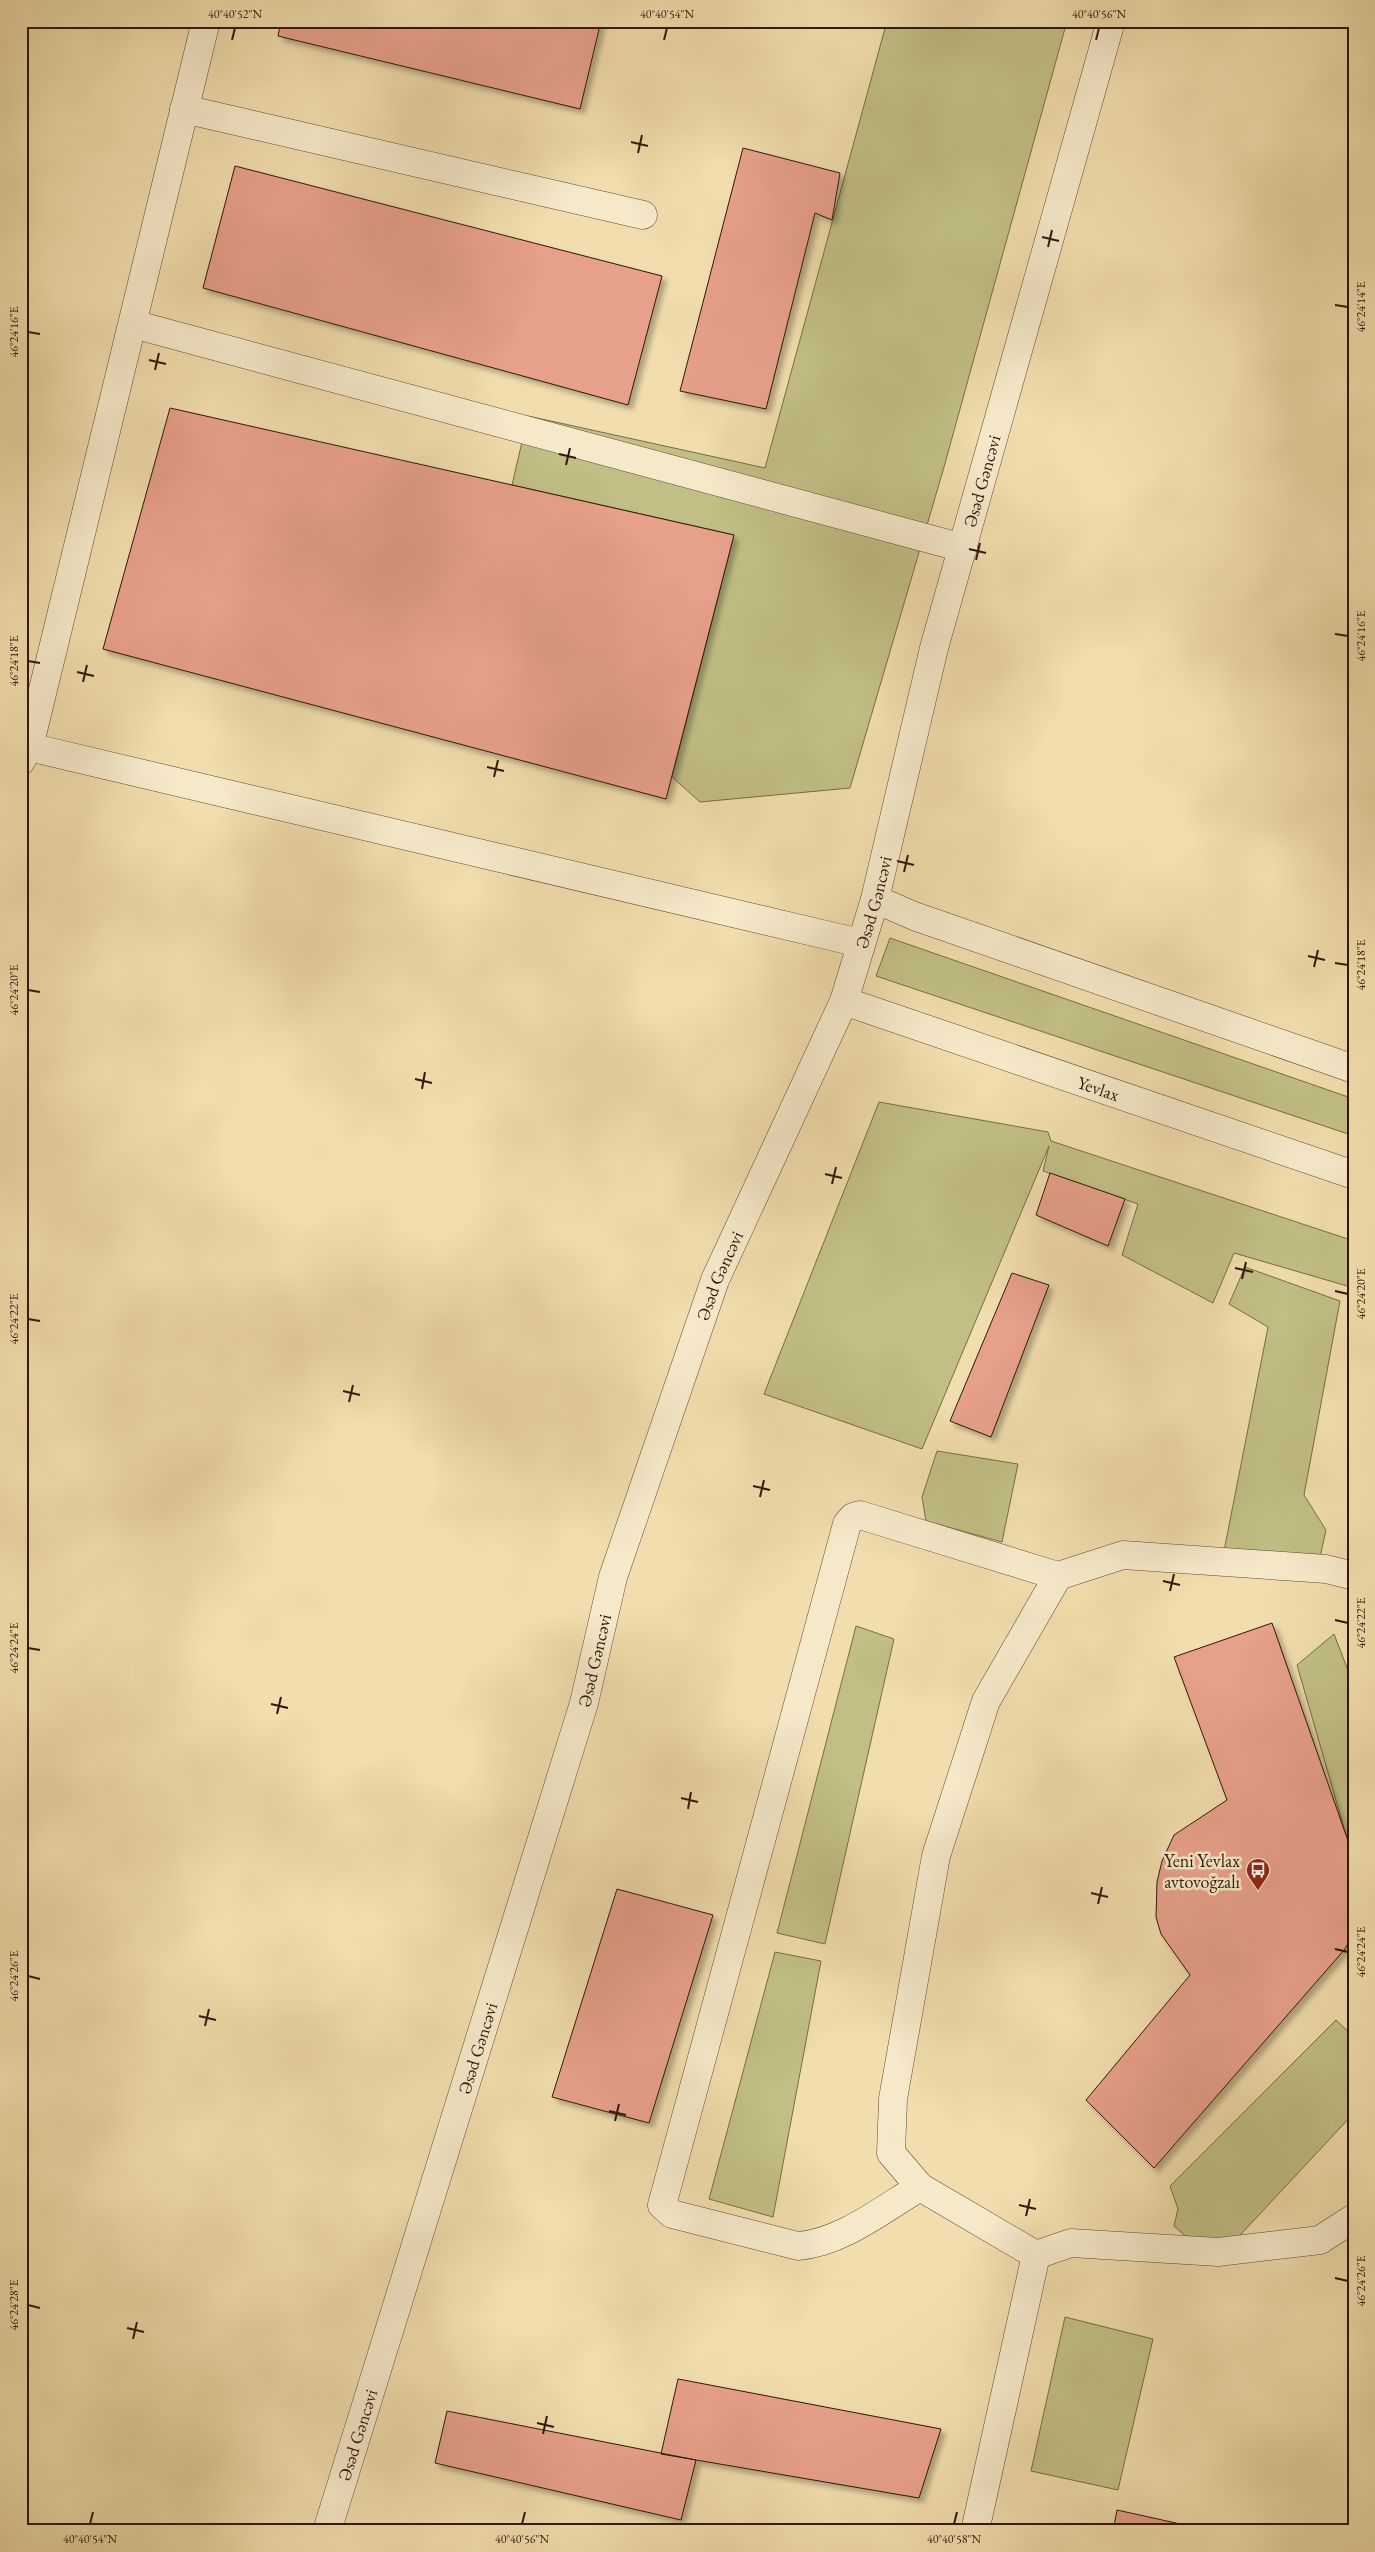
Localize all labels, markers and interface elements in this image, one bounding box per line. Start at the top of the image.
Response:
text: 40°40'52"N [208,6,262,22]
text: 40°40'54"N [640,6,694,22]
text: 40°40'56"N [1072,6,1126,22]
text: 46°24'14"E [1353,281,1369,333]
text: 46°24'16"E [6,306,22,358]
street label: Əsəd Gəncəvi [957,431,1005,529]
text: 46°24'16"E [1353,610,1369,662]
text: 46°24'18"E [6,635,22,687]
street label: Əsəd Gəncəvi [849,853,896,951]
text: 46°24'18"E [1353,939,1369,991]
text: 46°24'20"E [6,964,22,1016]
street label: Yevlax [1075,1070,1123,1106]
street label: Əsəd Gəncəvi [691,1227,748,1323]
text: 46°24'20"E [1353,1268,1369,1320]
text: 46°24'22"E [6,1293,22,1345]
text: 46°24'22"E [1353,1597,1369,1649]
street label: Əsəd Gəncəvi [572,1611,616,1709]
text: 46°24'24"E [6,1622,22,1674]
place label: Yeni Yevlax avtovoğzalı [1164,1849,1241,1893]
bus stop icon: Yeni Yevlax avtovoğzalı [1245,1857,1271,1891]
text: 46°24'24"E [1353,1926,1369,1978]
text: 46°24'26"E [6,1950,22,2002]
street label: Əsəd Gəncəvi [452,1999,502,2096]
text: 46°24'26"E [1353,2255,1369,2307]
text: 46°24'28"E [6,2279,22,2331]
street label: Əsəd Gəncəvi [332,2385,382,2483]
text: 40°40'54"N [63,2531,117,2547]
text: 40°40'56"N [495,2531,549,2547]
text: 40°40'58"N [927,2531,981,2547]

